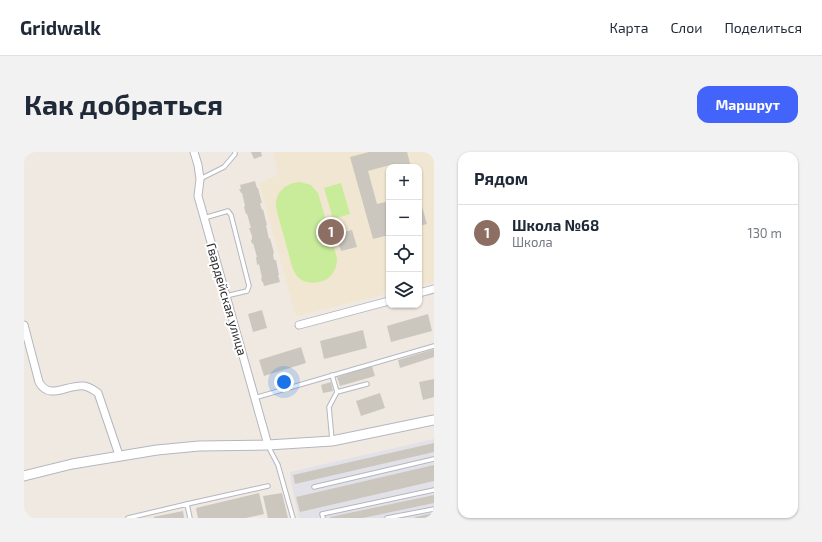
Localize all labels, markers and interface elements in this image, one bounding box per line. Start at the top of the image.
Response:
text: Gridwalk [20,16,101,39]
text: Карта [609,19,648,36]
text: Слои [670,19,702,36]
text: Поделиться [724,19,802,36]
button: Маршрут [697,86,798,123]
text: Как добраться [24,87,223,121]
map controls [386,164,422,308]
button: + [386,164,422,200]
text: Рядом [474,168,528,188]
button: − [386,200,422,236]
text: Школа №68 [512,216,599,234]
pin: 1 [318,217,344,247]
text: 1 [484,225,490,241]
text: 130 m [747,225,782,241]
text: Школа [512,234,553,250]
button: locate [386,236,422,272]
street label: Гвардейская улица [203,241,251,357]
button: layers [386,272,422,308]
your location [274,372,294,392]

